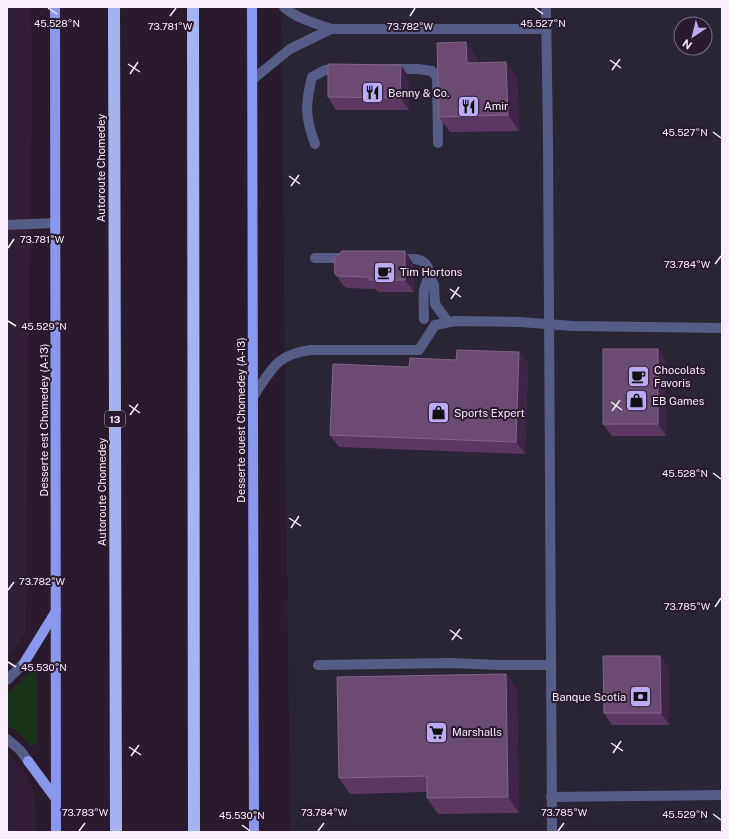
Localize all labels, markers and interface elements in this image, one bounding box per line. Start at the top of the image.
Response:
north arrow [673,16,713,56]
text: 45.528°N [34,17,80,29]
text: 45.527°N [520,17,566,29]
text: 73.781°W [148,20,193,32]
text: 73.782°W [387,20,434,32]
text: N [680,37,694,52]
restaurant icon: Benny & Co. [360,80,386,106]
place label: Benny & Co. [388,87,449,99]
restaurant icon: Amir [456,93,482,119]
place label: Amir [484,100,508,112]
street label: Autoroute Chomedey [95,114,107,222]
text: 45.527°N [662,126,708,138]
text: 73.781°W [20,233,65,245]
text: 73.784°W [664,258,711,270]
cafe icon: Tim Hortons [372,259,398,285]
place label: Tim Hortons [400,266,463,278]
text: 45.529°N [21,320,67,332]
street label: Desserte ouest Chomedey (A-13) [235,337,247,503]
street label: Desserte est Chomedey (A-13) [38,344,50,496]
cafe icon: Chocolats Favoris [625,363,651,389]
place label: Chocolats Favoris [654,364,706,389]
shop icon: EB Games [623,388,649,414]
place label: EB Games [652,395,705,407]
shop icon: Sports Expert [425,400,451,426]
place label: Sports Expert [454,407,525,419]
road number: 13 [105,411,125,427]
street label: Autoroute Chomedey [96,438,108,546]
text: 45.528°N [662,467,708,479]
text: 73.782°W [19,575,66,587]
text: 73.785°W [664,600,711,612]
text: 45.530°N [21,661,67,673]
bank icon: Banque Scotia [628,684,654,710]
place label: Banque Scotia [552,691,626,703]
supermarket icon: Marshalls [423,719,449,745]
place label: Marshalls [452,726,502,738]
text: 73.783°W [62,806,109,818]
text: 73.784°W [301,806,348,818]
text: 73.785°W [541,806,588,818]
text: 45.529°N [662,808,708,820]
text: 45.530°N [219,809,265,821]

